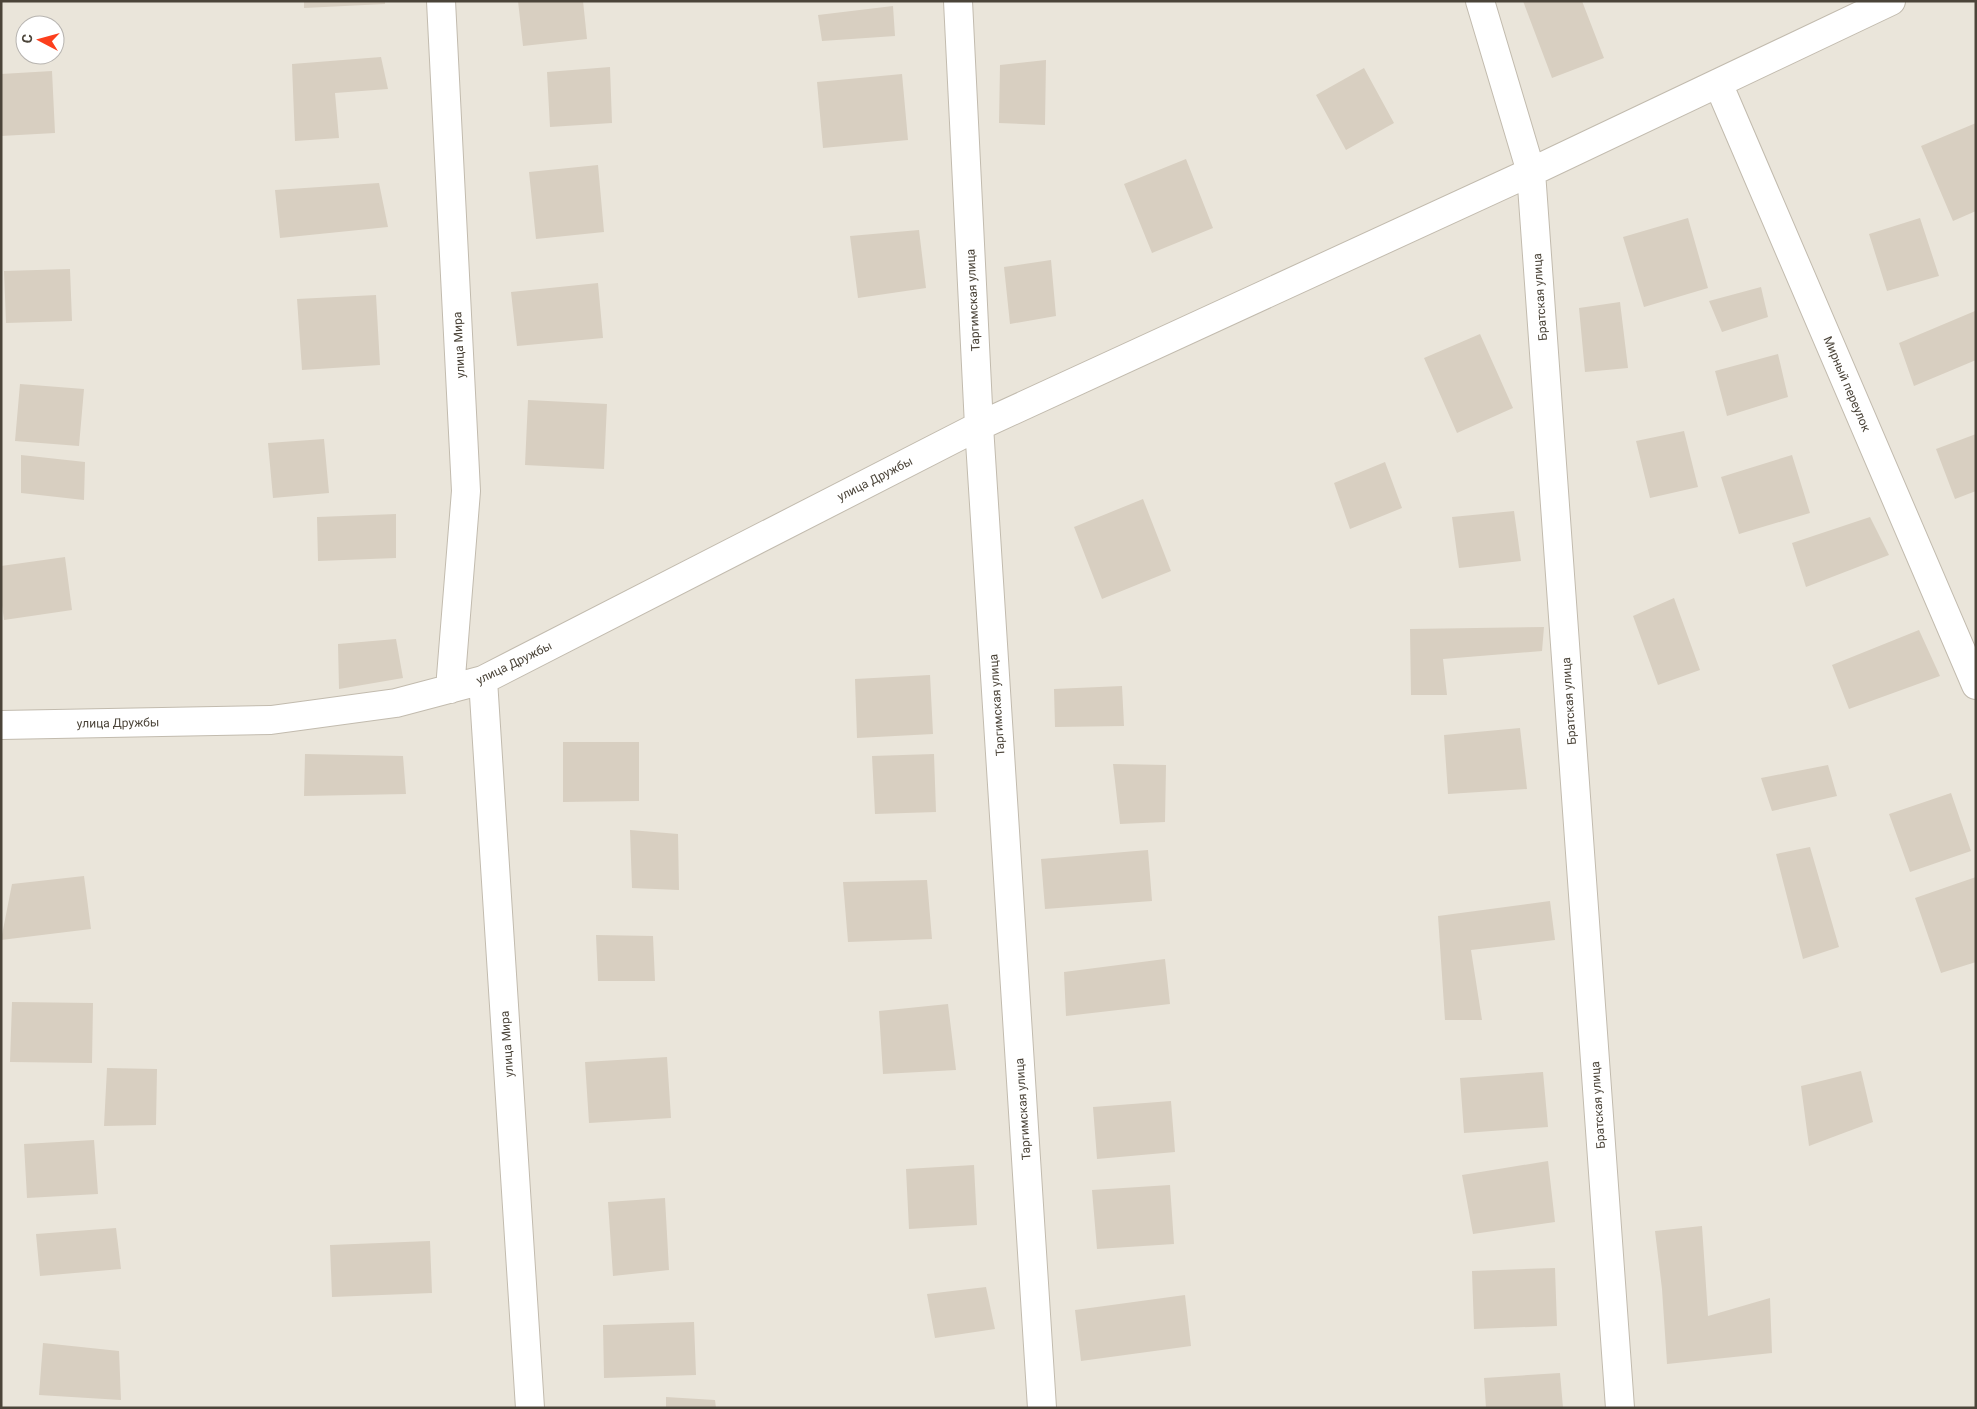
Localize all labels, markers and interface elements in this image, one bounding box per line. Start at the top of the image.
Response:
north arrow [15,15,65,65]
text: С [19,33,36,44]
street label: Таргимская улица [963,248,983,352]
street label: Братская улица [1530,253,1550,341]
street label: улица Мира [450,311,468,379]
street label: Мирный переулок [1821,334,1874,434]
street label: улица Дружбы [835,454,915,504]
street label: улица Дружбы [474,639,554,687]
street label: Таргимская улица [986,653,1008,757]
street label: Братская улица [1559,657,1579,745]
street label: улица Дружбы [77,715,159,731]
street label: улица Мира [498,1010,516,1078]
street label: Таргимская улица [1012,1057,1034,1161]
street label: Братская улица [1588,1061,1608,1149]

